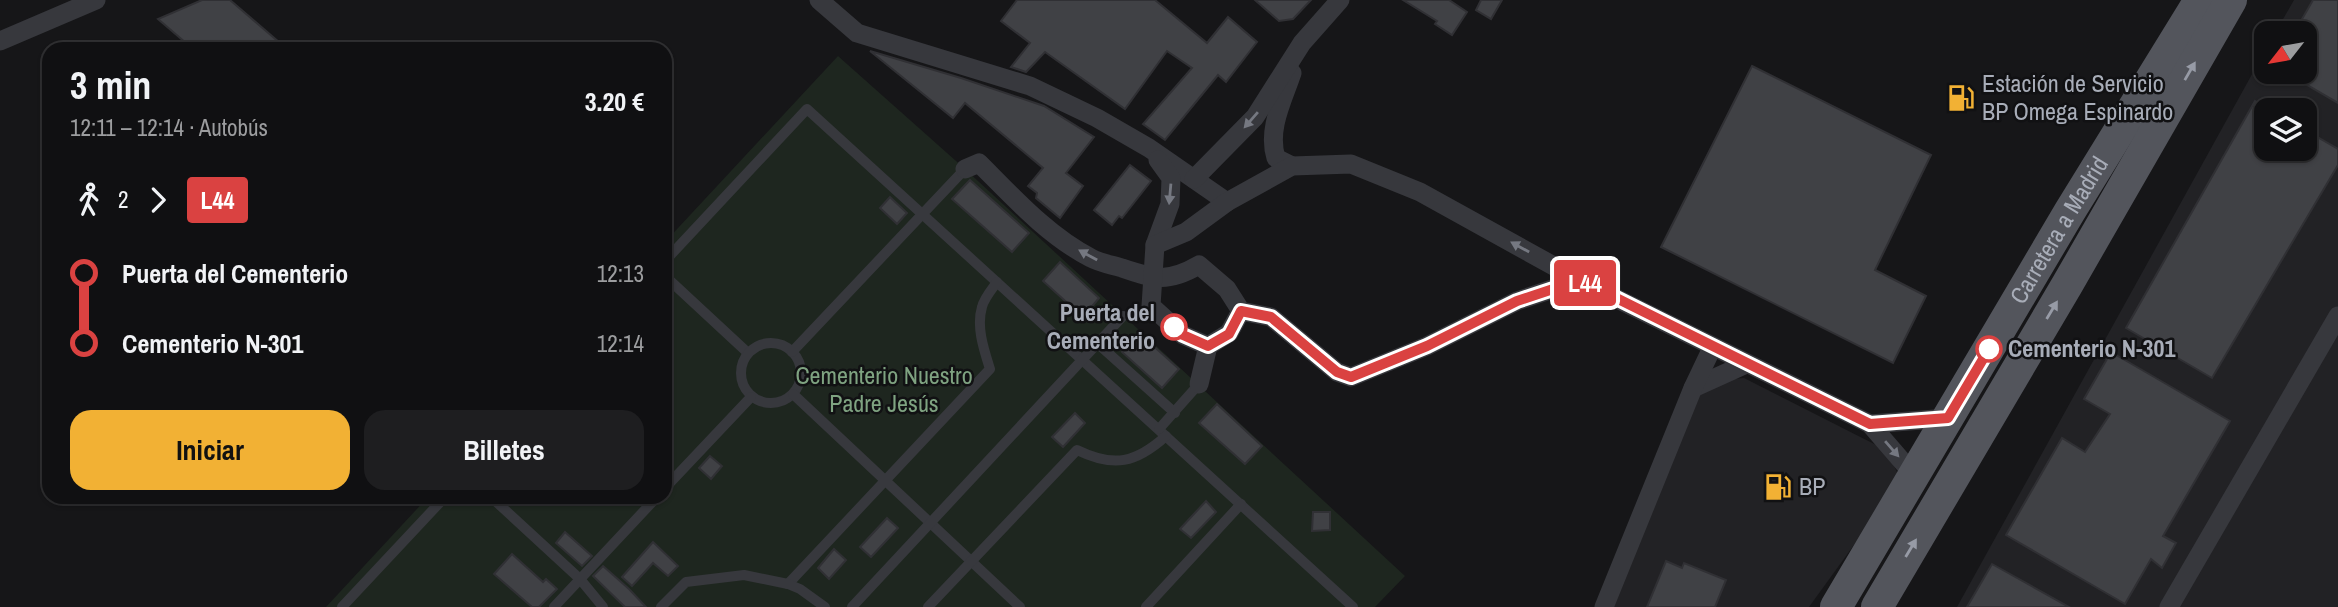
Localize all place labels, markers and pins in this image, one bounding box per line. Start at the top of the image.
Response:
place label: Estación de Servicio BP Omega Espinardo [1982,67,2173,127]
fuel station icon: Estación de Servicio BP Omega Espinardo [1946,83,1976,113]
place label: Puerta del Cementerio [1047,296,1155,356]
marker: Puerta del Cementerio [1161,314,1187,340]
place label: Cementerio N-301 [2008,332,2175,364]
marker: Cementerio N-301 [1976,336,2002,362]
place label: BP [1799,470,1825,502]
fuel station icon: BP [1763,472,1793,502]

